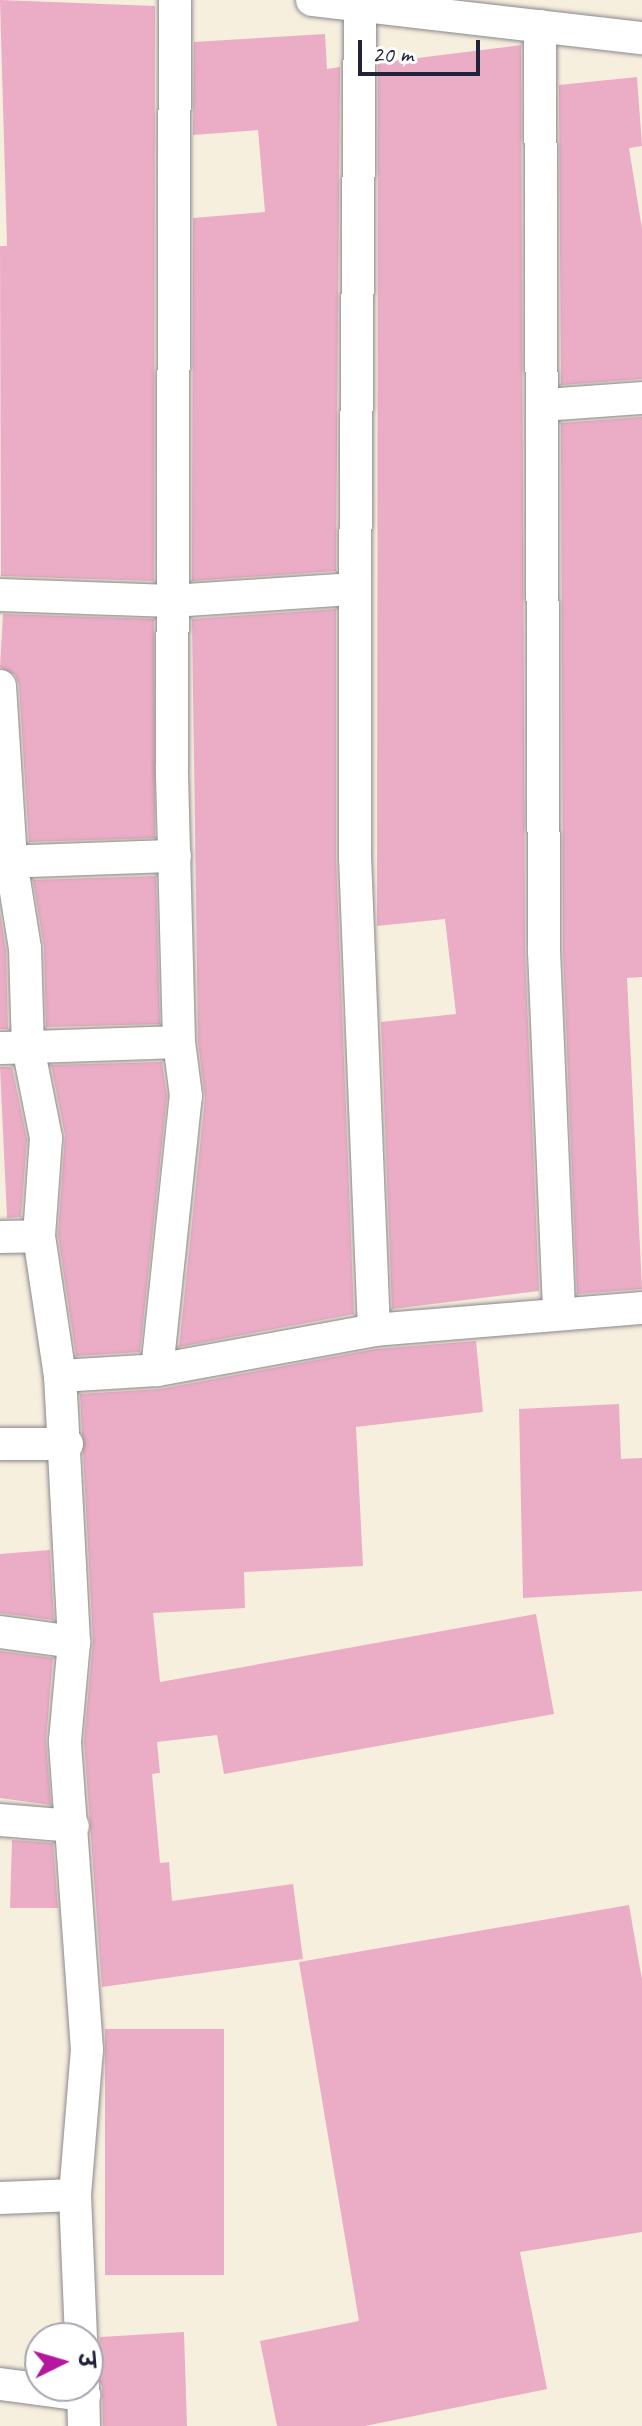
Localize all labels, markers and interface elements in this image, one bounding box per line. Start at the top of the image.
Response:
scale bar [362,24,484,74]
text: 20 m [372,39,413,69]
north arrow [24,2322,104,2402]
text: उ [71,2352,101,2369]

